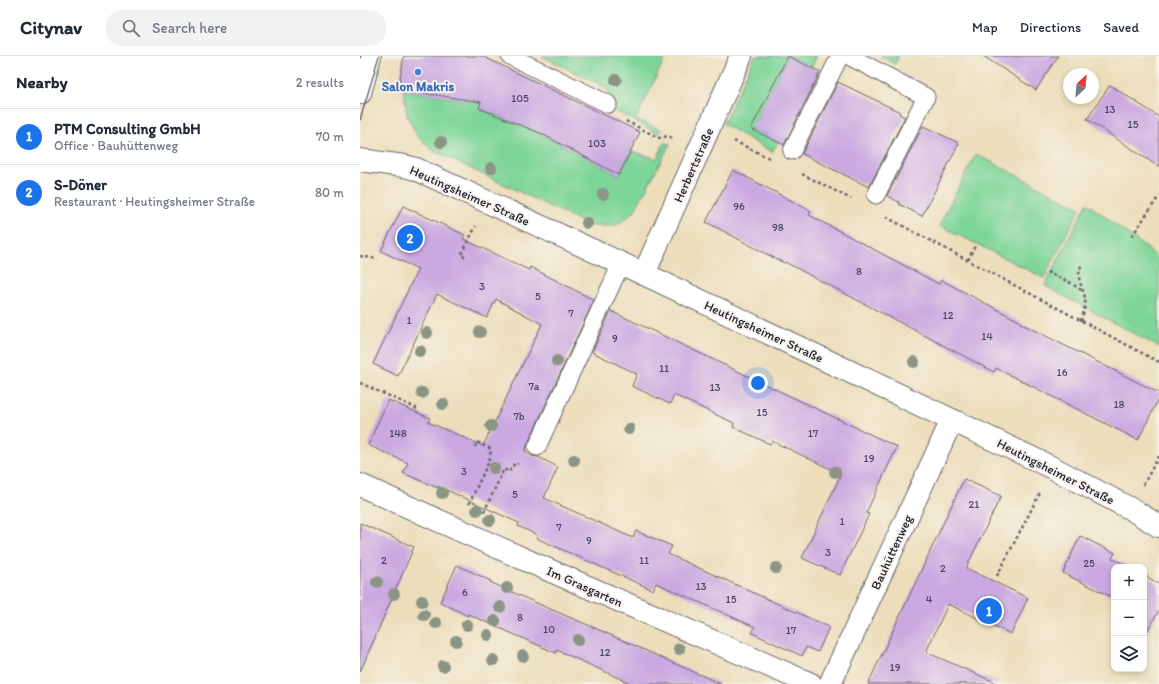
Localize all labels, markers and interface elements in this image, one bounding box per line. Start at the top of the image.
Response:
search box [106,10,386,46]
text: Citynav [20,16,82,39]
icon: search [120,17,142,39]
text: Search here [152,19,227,37]
text: Map [972,19,998,36]
text: Directions [1020,19,1081,36]
text: Saved [1103,19,1139,36]
marker: Salon Makris [413,67,423,77]
north arrow [1063,68,1099,104]
text: Nearby [16,72,68,92]
text: 2 results [296,75,344,90]
place label: Salon Makris [382,79,454,94]
house number: 105 [511,92,529,105]
house number: 13 [1104,103,1116,116]
house number: 15 [1128,118,1139,131]
text: PTM Consulting GmbH [54,120,201,138]
street label: Herbertstraße [670,126,717,205]
text: 1 [26,129,32,144]
text: 70 m [316,129,344,144]
house number: 103 [588,137,606,150]
text: Office · Bauhüttenweg [54,138,178,153]
street label: Heutingsheimer Straße [408,162,532,229]
text: S-Döner [54,176,107,194]
text: 2 [26,185,32,200]
text: 80 m [315,185,344,200]
text: Restaurant · Heutingsheimer Straße [54,194,255,209]
house number: 96 [733,200,745,213]
house number: 98 [772,221,784,234]
pin: 2 [397,223,423,253]
house number: 8 [856,265,862,278]
house number: 3 [479,280,485,293]
house number: 5 [535,290,541,303]
street label: Heutingsheimer Straße [702,297,826,366]
house number: 7 [568,307,574,320]
house number: 12 [943,309,954,322]
house number: 1 [406,314,412,327]
house number: 14 [981,330,993,343]
house number: 9 [612,332,618,345]
house number: 11 [659,362,669,375]
house number: 16 [1057,366,1068,379]
your location [748,373,768,393]
house number: 7a [528,380,540,393]
house number: 13 [709,381,721,394]
house number: 18 [1113,398,1125,411]
house number: 15 [757,406,768,419]
house number: 7b [513,410,525,423]
house number: 148 [389,427,407,440]
house number: 17 [808,427,819,440]
street label: Heutingsheimer Straße [995,435,1117,508]
house number: 19 [864,452,875,465]
house number: 3 [461,465,467,478]
house number: 5 [512,488,518,501]
house number: 21 [969,498,979,511]
street label: Bauhüttenweg [868,512,915,592]
house number: 1 [839,515,845,528]
house number: 7 [556,521,562,534]
house number: 9 [586,534,592,547]
house number: 3 [825,546,831,559]
house number: 2 [381,554,387,567]
house number: 11 [639,554,649,567]
house number: 25 [1083,557,1095,570]
house number: 2 [940,562,946,575]
street label: Im Grasgarten [544,563,626,610]
map controls [1111,564,1147,672]
button: + [1111,564,1147,600]
house number: 13 [695,580,707,593]
house number: 6 [462,586,468,599]
house number: 15 [726,593,737,606]
house number: 4 [926,593,933,606]
pin: 1 [976,596,1002,626]
button: − [1111,600,1147,636]
house number: 8 [517,611,523,624]
house number: 10 [543,623,555,636]
house number: 17 [786,624,797,637]
button: layers [1111,636,1147,672]
house number: 12 [600,646,611,659]
house number: 19 [890,661,901,674]

